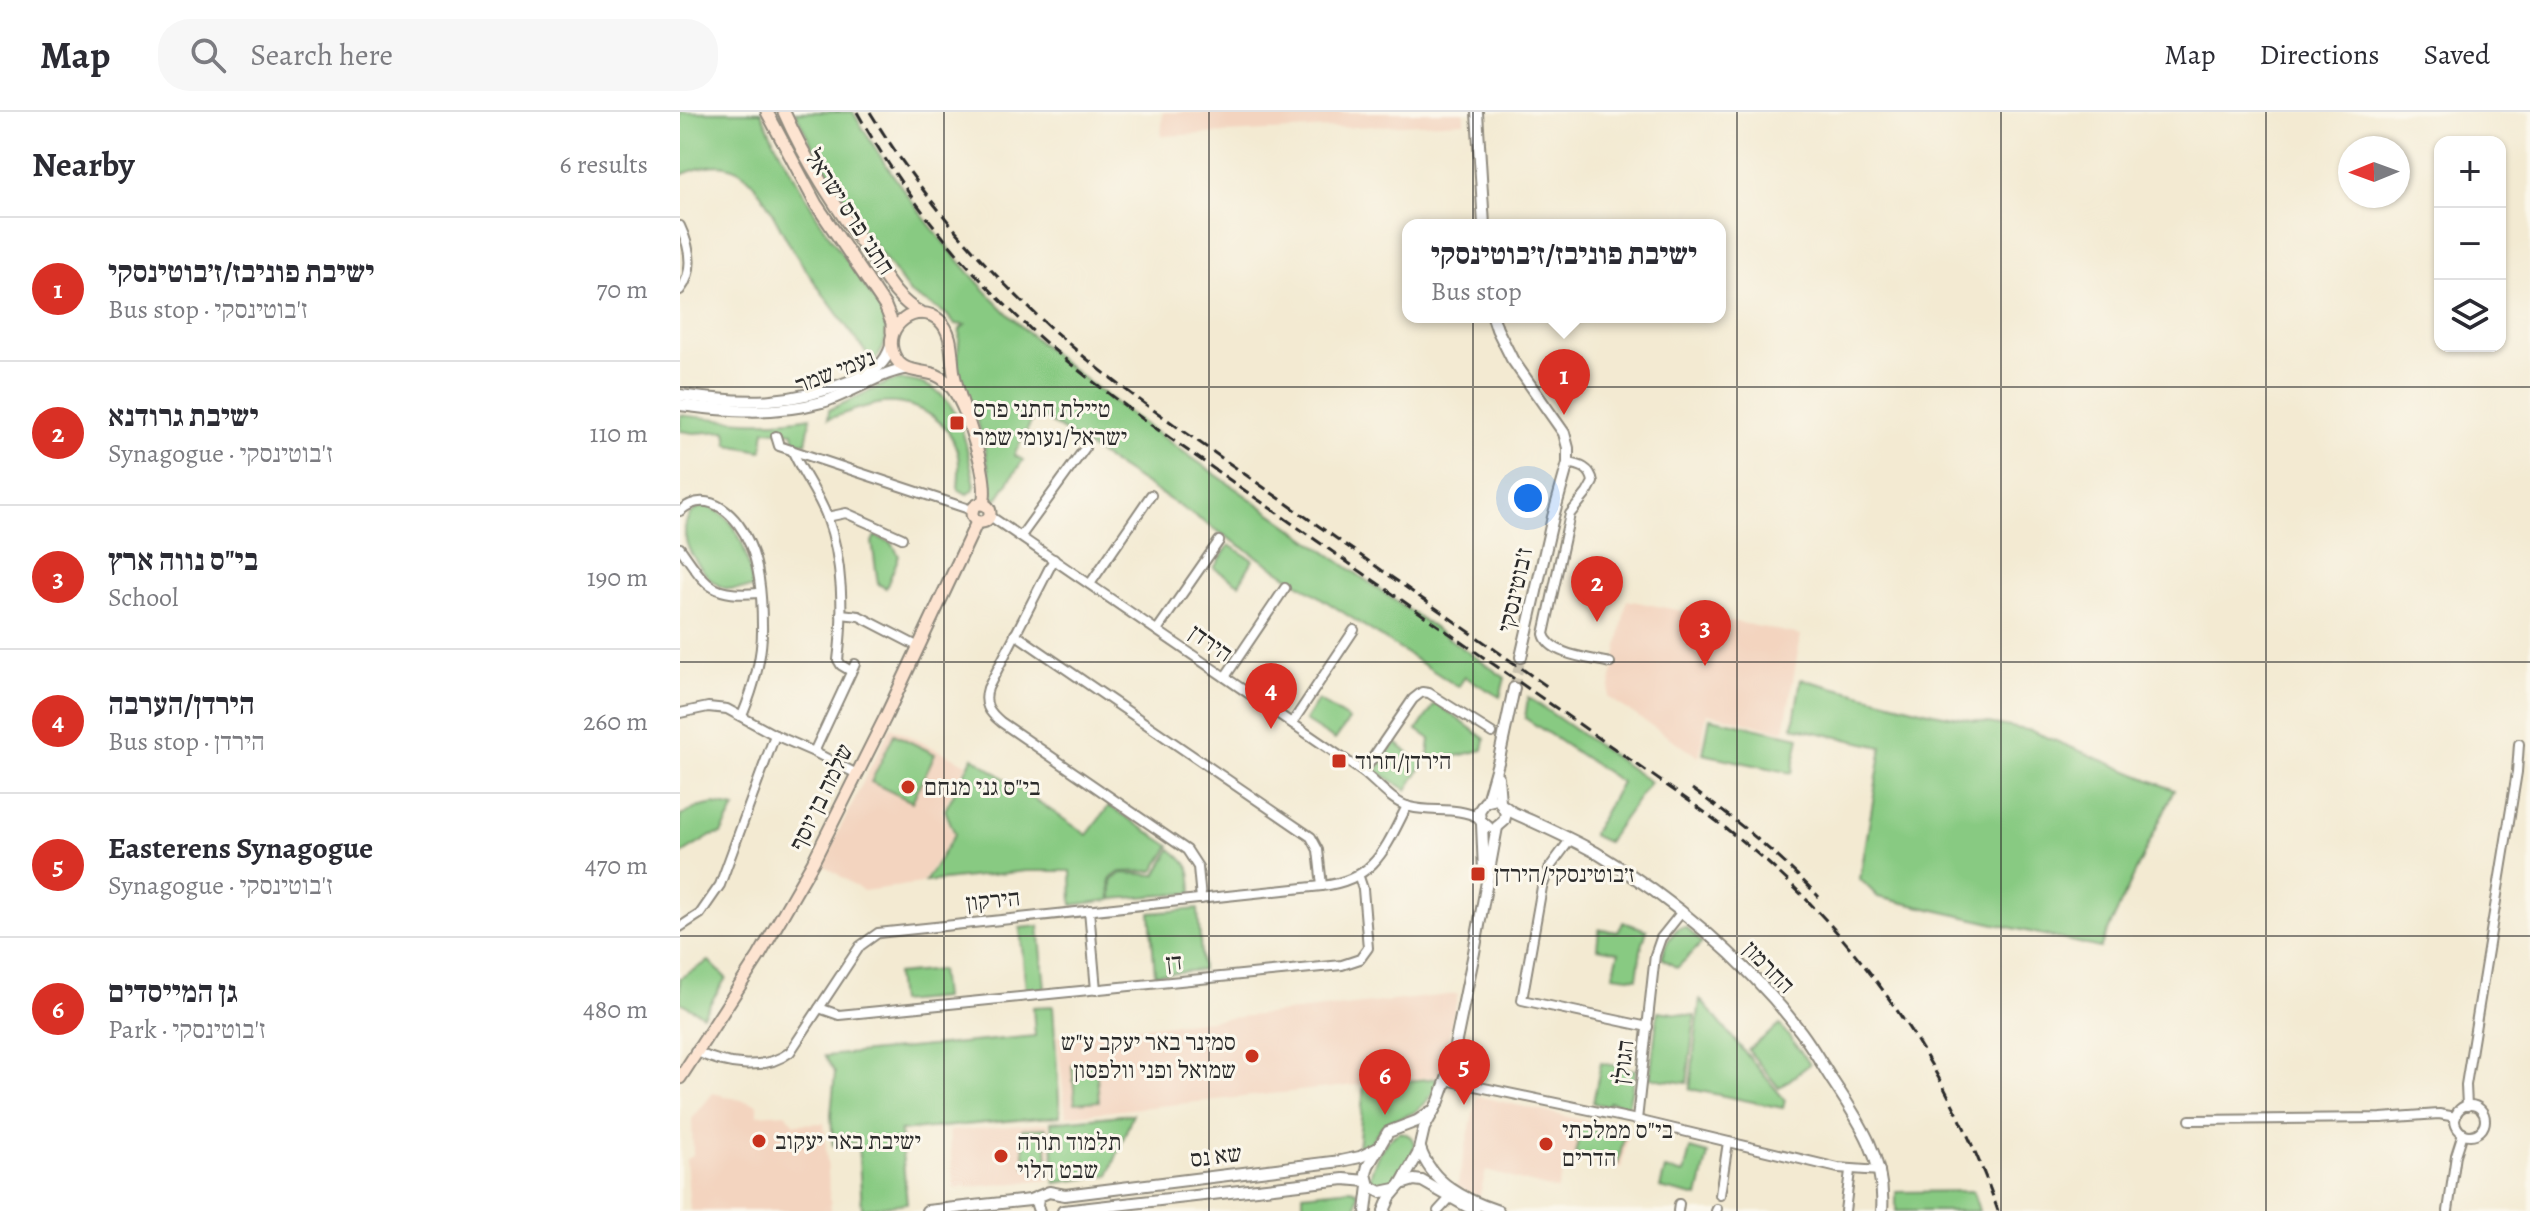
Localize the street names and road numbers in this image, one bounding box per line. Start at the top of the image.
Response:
street label: חתני פרס ישראל [797,143,903,281]
street label: נעמי שמר [791,341,879,401]
street label: ז'בוטינסקי [1490,544,1540,636]
street label: הירדן [1183,617,1239,669]
street label: שלמה בן יוסף [781,738,861,856]
street label: הירקון [964,881,1022,919]
street label: החרמון [1736,934,1802,1000]
street label: דן [1164,945,1184,979]
street label: הגולן [1604,1038,1642,1086]
street label: שא נס [1188,1137,1244,1175]

